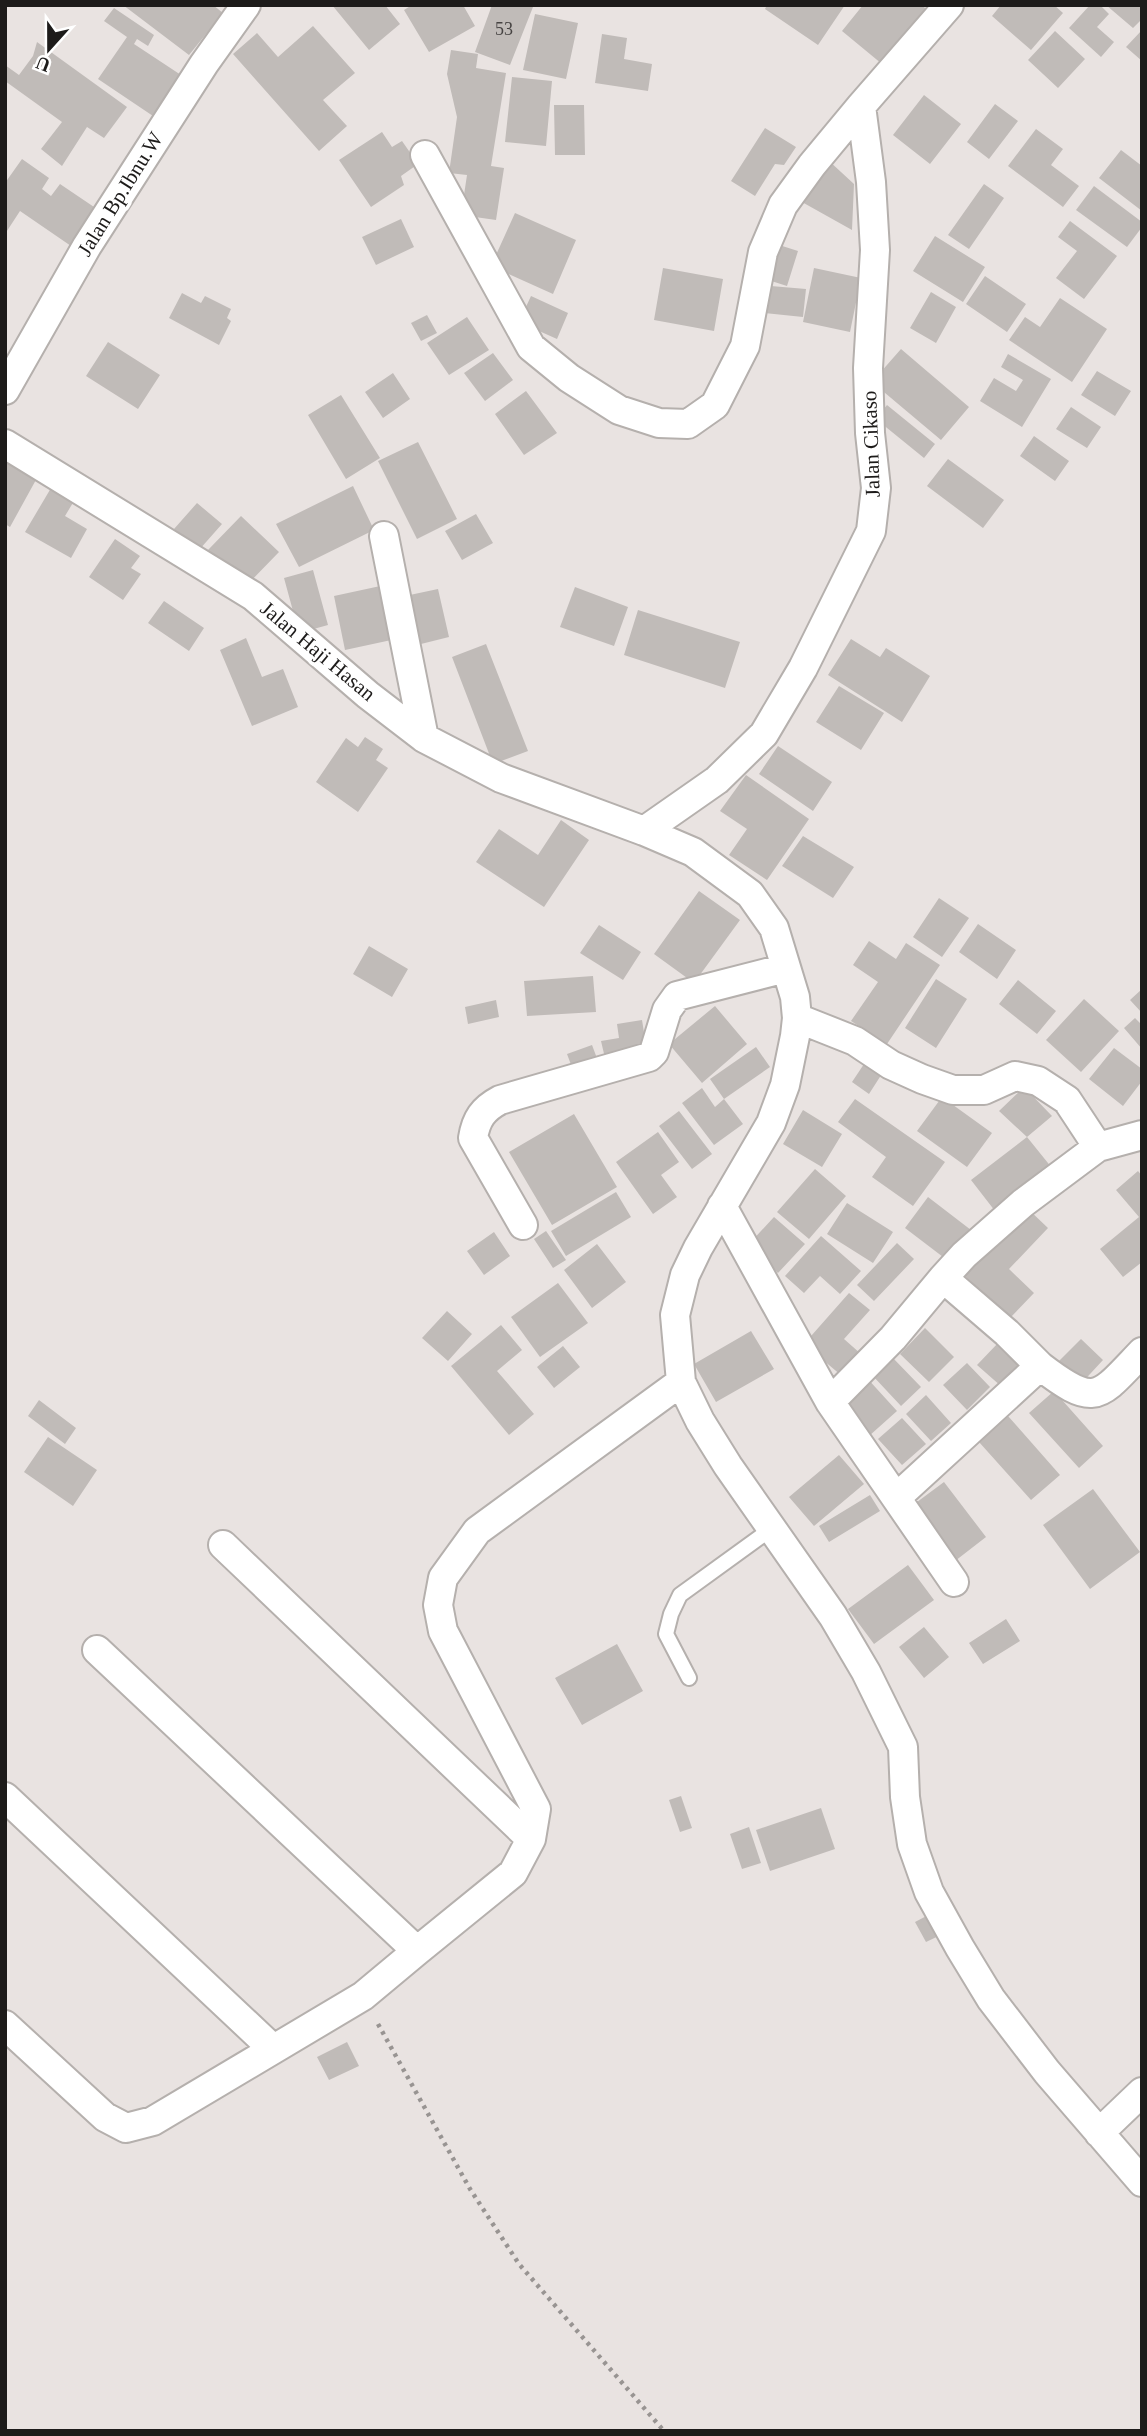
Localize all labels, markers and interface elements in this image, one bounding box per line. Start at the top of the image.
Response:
north arrow [14,14,84,84]
house number: 53 [495,19,513,39]
text: U [33,52,53,77]
street label: Jalan Bp.Ibnu.W [72,127,168,260]
street label: Jalan Cikaso [857,390,885,498]
street label: Jalan Haji Hasan [256,596,381,706]

